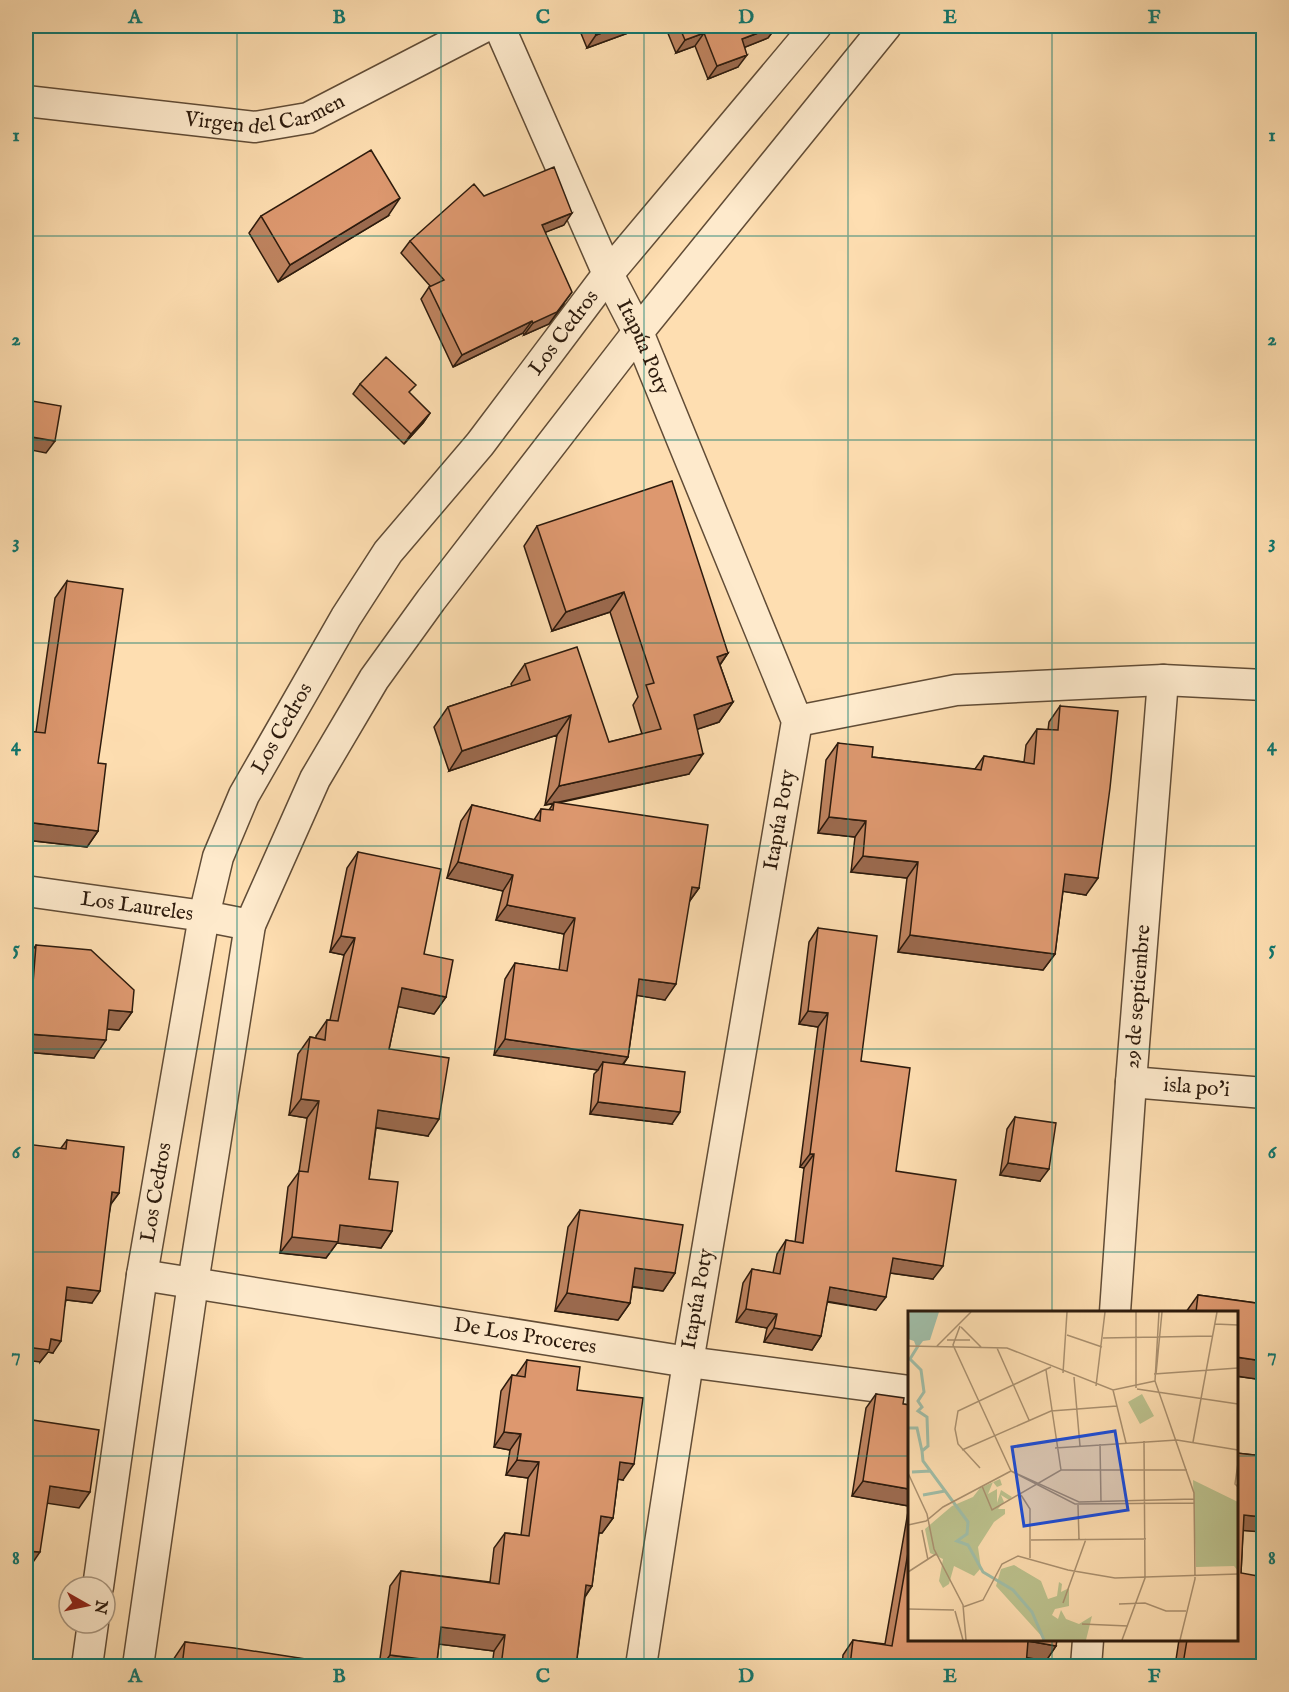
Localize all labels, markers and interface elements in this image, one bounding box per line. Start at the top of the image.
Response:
text: A [127,5,143,30]
text: B [332,5,346,30]
text: C [536,5,550,30]
text: D [738,5,754,30]
text: E [943,5,957,30]
text: F [1148,5,1161,30]
street label: Virgen del Carmen [183,88,349,141]
text: 1 [12,123,20,148]
text: 1 [1268,123,1276,148]
street label: Los Cedros [523,284,605,381]
street label: Itapúa Poty [610,295,676,399]
text: 2 [11,327,21,352]
text: 2 [1267,327,1277,352]
text: 3 [12,530,20,555]
text: 3 [1268,530,1276,555]
street label: Los Cedros [245,678,319,779]
text: 4 [11,733,22,758]
text: 4 [1267,733,1278,758]
street label: Itapúa Poty [758,767,802,872]
street label: Los Laureles [79,885,195,928]
street label: 29 de septiembre [1119,923,1157,1070]
text: 5 [12,936,20,961]
text: 5 [1268,936,1276,961]
street label: isla po'i [1163,1071,1231,1104]
text: 6 [12,1140,22,1165]
street label: Los Cedros [134,1140,178,1244]
text: 6 [1268,1140,1278,1165]
street label: Itapúa Poty [676,1246,720,1351]
street label: De Los Proceres [452,1311,598,1361]
inset map [908,1311,1238,1641]
text: 7 [11,1343,21,1368]
text: 7 [1267,1343,1277,1368]
text: 8 [12,1546,20,1571]
text: 8 [1268,1546,1276,1571]
north arrow [57,1575,117,1635]
text: N [89,1598,111,1616]
text: A [127,1664,143,1689]
text: B [332,1664,346,1689]
text: C [536,1664,550,1689]
text: D [738,1664,754,1689]
text: E [943,1664,957,1689]
text: F [1148,1664,1161,1689]

